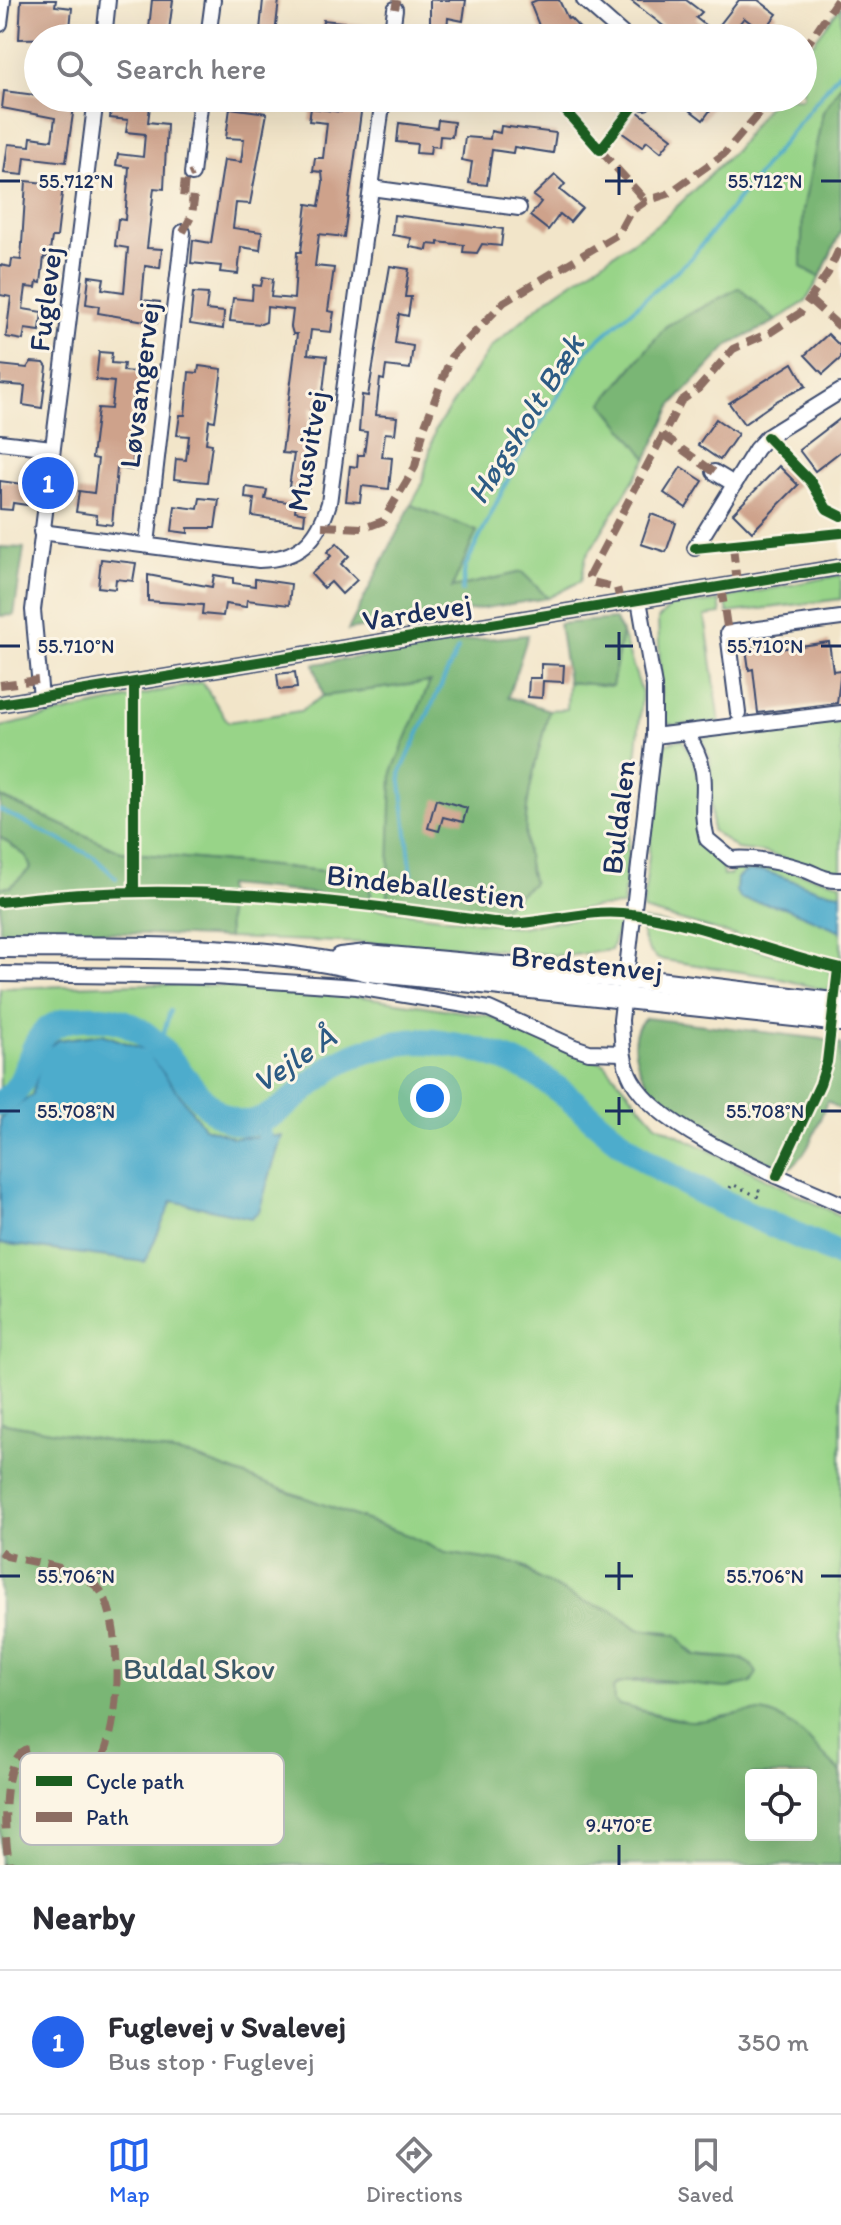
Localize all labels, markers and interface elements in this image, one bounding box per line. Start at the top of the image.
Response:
search box [24,24,817,112]
icon: search [52,46,96,90]
text: Search here [116,50,266,87]
text: 55.712°N [38,169,114,193]
text: 55.712°N [727,169,803,193]
street label: Fuglevej [20,244,70,354]
street label: Løvsangervej [110,300,168,470]
water label: Høgsholt Bæk [458,326,593,511]
street label: Musvitvej [278,388,336,514]
pin: 1 [22,453,74,513]
street label: Vardevej [360,585,474,639]
text: 55.710°N [38,634,114,658]
text: 55.710°N [727,634,803,658]
street label: Buldalen [593,758,643,876]
street label: Bindeballestien [325,855,527,917]
street label: Bredstenvej [509,937,665,989]
water label: Vejle Å [245,1017,343,1101]
your location [410,1078,450,1118]
text: 55.708°N [37,1099,115,1123]
text: 55.708°N [726,1099,804,1123]
text: 55.706°N [37,1564,115,1588]
text: 55.706°N [726,1564,804,1588]
park label: Buldal Skov [123,1650,275,1687]
legend [20,1753,284,1845]
text: Cycle path [86,1768,185,1795]
map controls [745,1769,817,1841]
button: locate [745,1769,817,1841]
text: Path [86,1804,129,1831]
text: 9.470°E [586,1813,652,1837]
text: Nearby [32,1897,135,1938]
text: Fuglevej v Svalevej [108,2008,346,2045]
text: 1 [52,2026,64,2058]
text: 350 m [737,2026,809,2058]
text: Bus stop · Fuglevej [108,2045,314,2077]
tab: Map [107,2133,151,2208]
tab: Directions [366,2133,463,2208]
tab: Saved [677,2133,734,2208]

